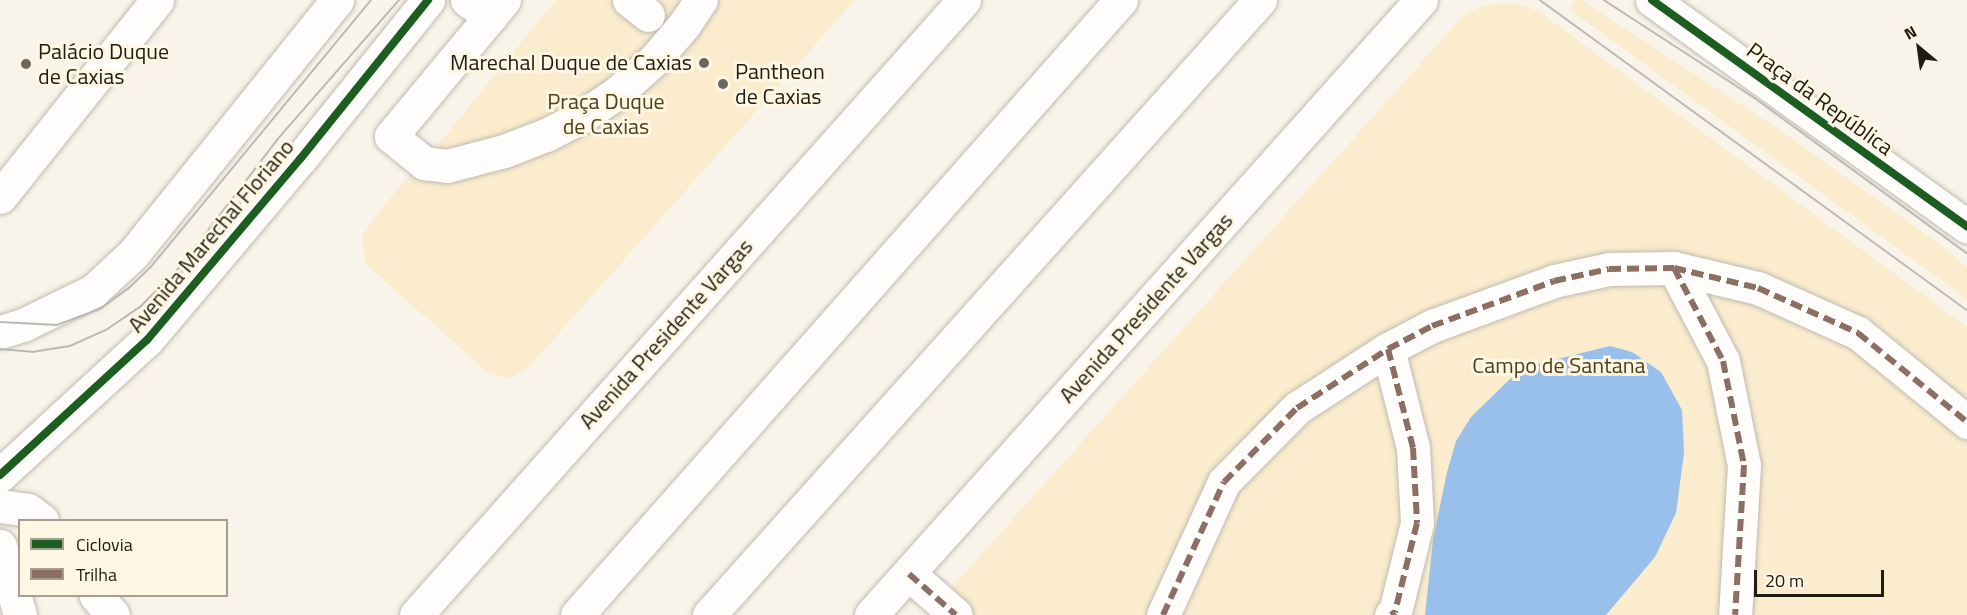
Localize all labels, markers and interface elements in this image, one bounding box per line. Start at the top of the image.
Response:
north arrow [1889,18,1949,78]
text: N [1900,19,1921,45]
street label: Praça da República [1742,37,1898,161]
place label: Palácio Duque de Caxias [38,38,169,90]
place label: Marechal Duque de Caxias [450,50,692,76]
marker: Marechal Duque de Caxias [697,56,711,70]
marker: Palácio Duque de Caxias [19,57,33,71]
place label: Pantheon de Caxias [735,58,825,110]
marker: Pantheon de Caxias [716,77,730,91]
park label: Praça Duque de Caxias [547,88,665,140]
street label: Avenida Marechal Floriano [123,134,299,338]
street label: Avenida Presidente Vargas [1054,208,1238,408]
street label: Avenida Presidente Vargas [574,234,758,434]
park label: Campo de Santana [1472,353,1646,379]
legend [18,519,228,597]
text: Ciclovia [76,531,133,558]
scale bar [1757,558,1888,596]
text: Trilha [76,561,117,588]
text: 20 m [1765,567,1804,594]

